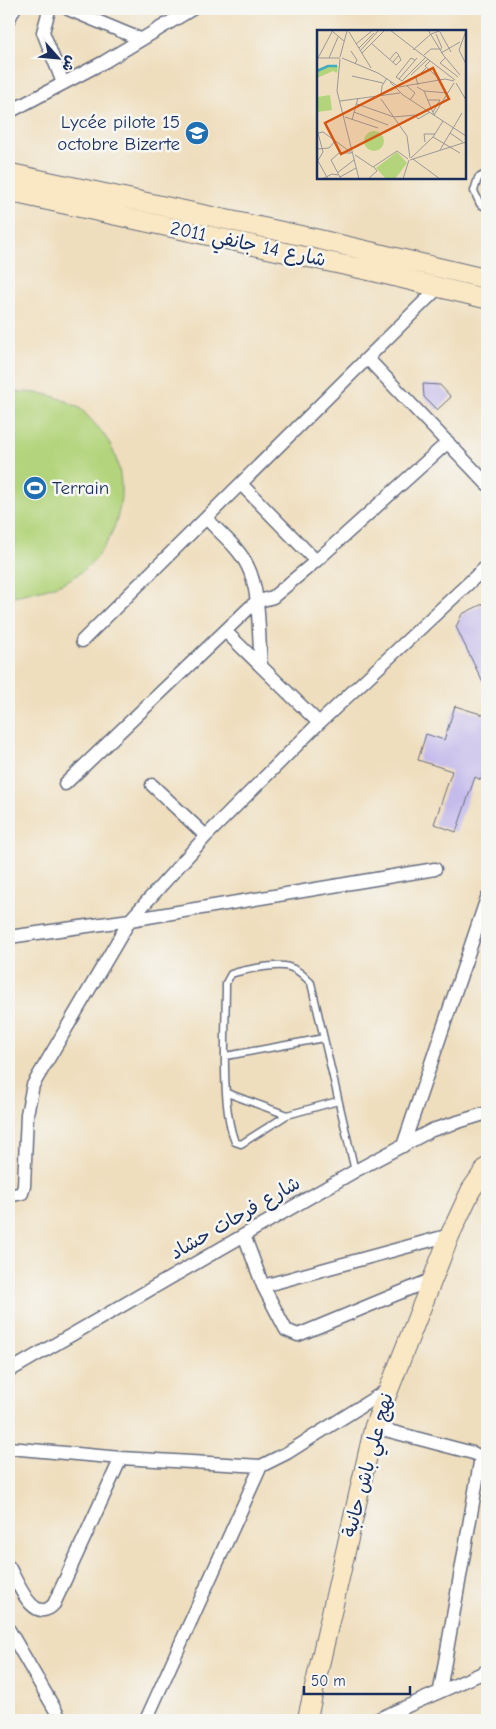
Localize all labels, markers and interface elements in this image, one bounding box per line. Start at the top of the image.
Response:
inset map [317,30,466,179]
north arrow [32,32,82,82]
text: ش [58,53,80,74]
place label: Lycée pilote 15 octobre Bizerte [57,111,180,155]
school or university icon: Lycée pilote 15 octobre Bizerte [184,120,210,146]
street label: شارع 14 جانفي 2011 [167,217,328,276]
sports icon: Terrain [22,475,48,501]
place label: Terrain [52,477,109,499]
street label: شارع فرحات حشاد [166,1172,305,1266]
street label: نهج علي باش حانبة [338,1391,403,1541]
scale bar [304,1664,410,1696]
text: 50 m [311,1672,346,1690]

